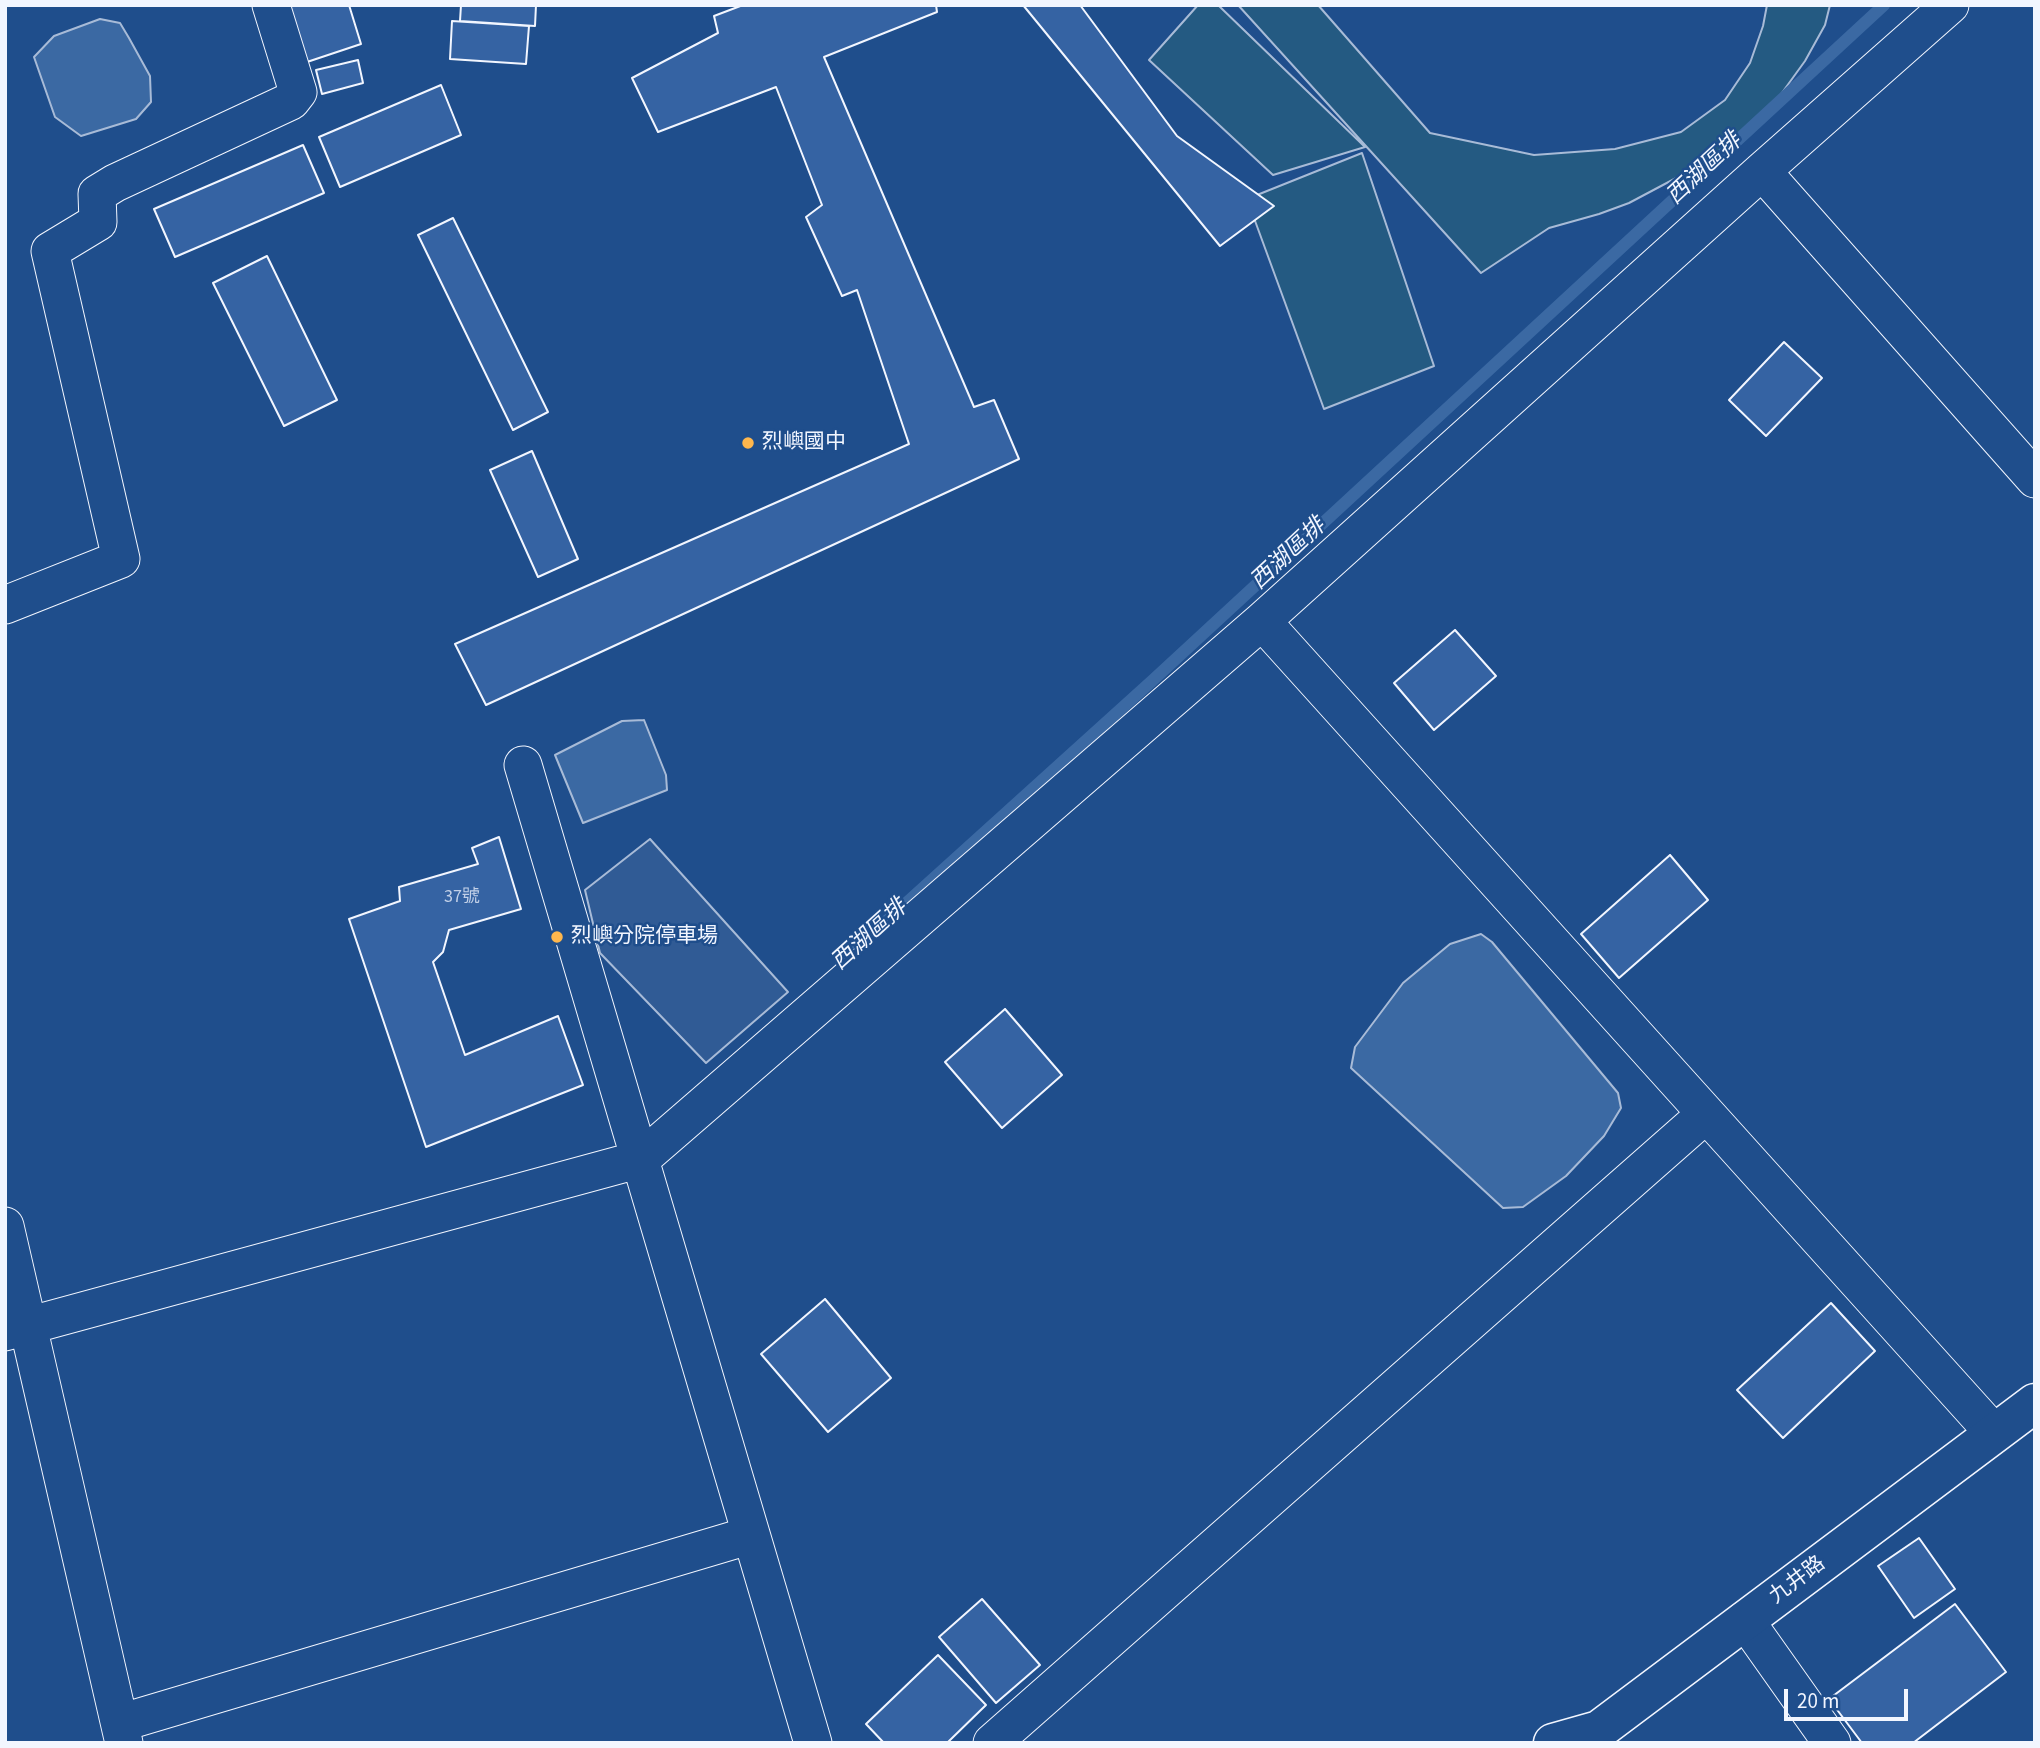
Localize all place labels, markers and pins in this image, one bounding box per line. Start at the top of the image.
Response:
place label: 烈嶼國中 [762,430,846,456]
marker: 烈嶼國中 [740,435,756,451]
place label: 烈嶼分院停車場 [571,924,718,950]
marker: 烈嶼分院停車場 [549,929,565,945]

